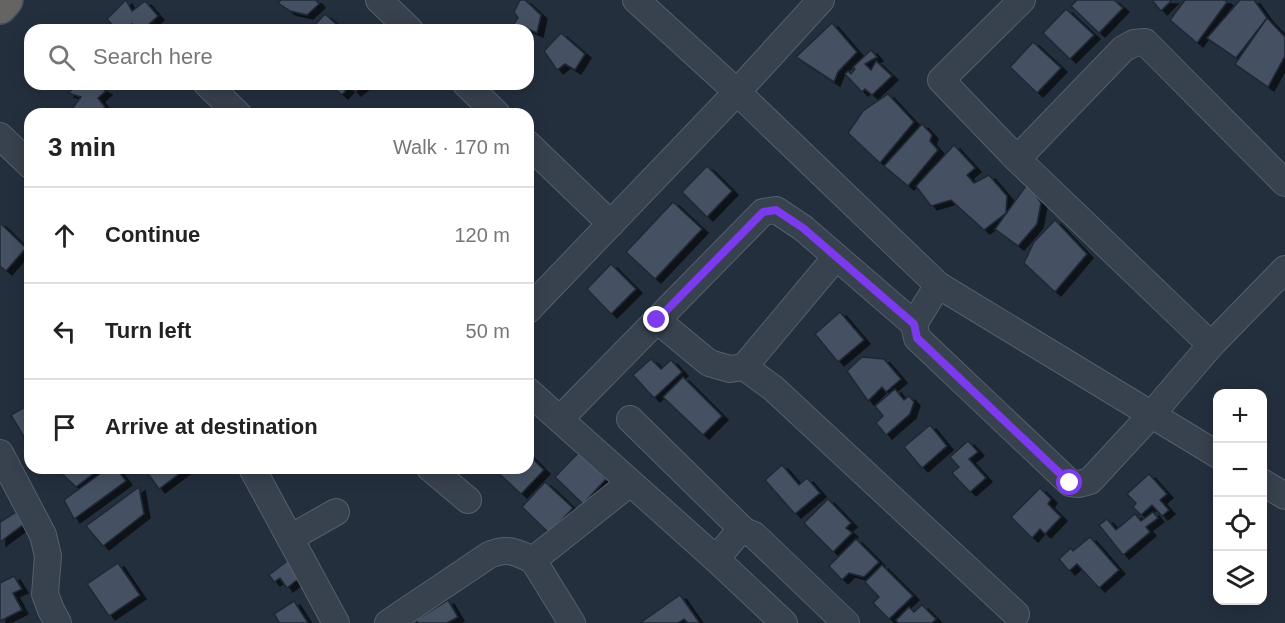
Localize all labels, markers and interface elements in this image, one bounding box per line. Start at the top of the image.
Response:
search box [24,24,534,90]
icon: search [45,41,78,74]
text: Search here [93,44,213,69]
text: 3 min [48,132,116,162]
text: Walk · 170 m [393,136,510,158]
icon: ahead [48,219,81,252]
text: Continue [105,222,200,247]
text: 120 m [454,224,510,246]
route end [643,306,669,332]
icon: left [48,315,81,348]
text: Turn left [105,318,191,343]
text: 50 m [466,320,510,342]
map controls [1213,389,1267,605]
button: + [1213,389,1267,443]
icon: arrive [48,411,81,444]
text: Arrive at destination [105,414,318,439]
button: − [1213,443,1267,497]
route start [1056,469,1082,495]
button: locate [1213,497,1267,551]
button: layers [1213,551,1267,605]

